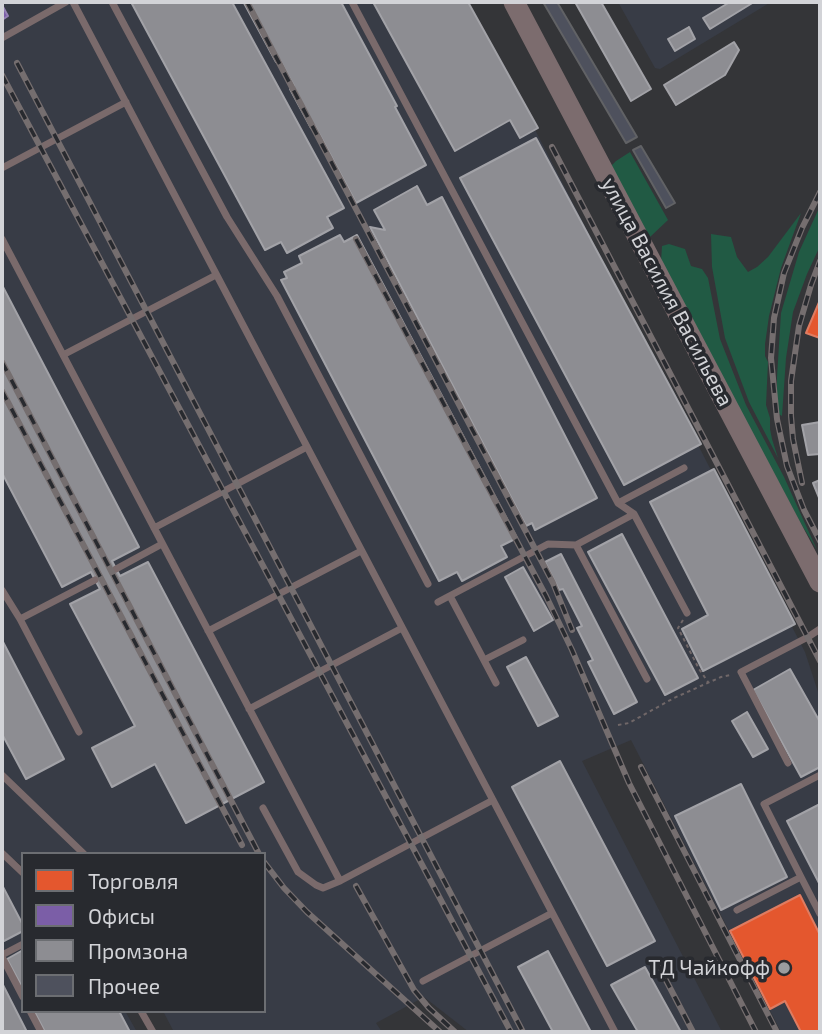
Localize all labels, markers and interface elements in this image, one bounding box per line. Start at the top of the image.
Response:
street label: улица Василия Васильева [596,173,738,411]
legend [21,852,266,1013]
text: Торговля [88,868,178,893]
text: Офисы [88,903,155,928]
text: Промзона [88,938,188,963]
place label: ТД Чайкофф [648,955,770,981]
marker: ТД Чайкофф [776,960,792,976]
text: Прочее [88,973,160,998]

